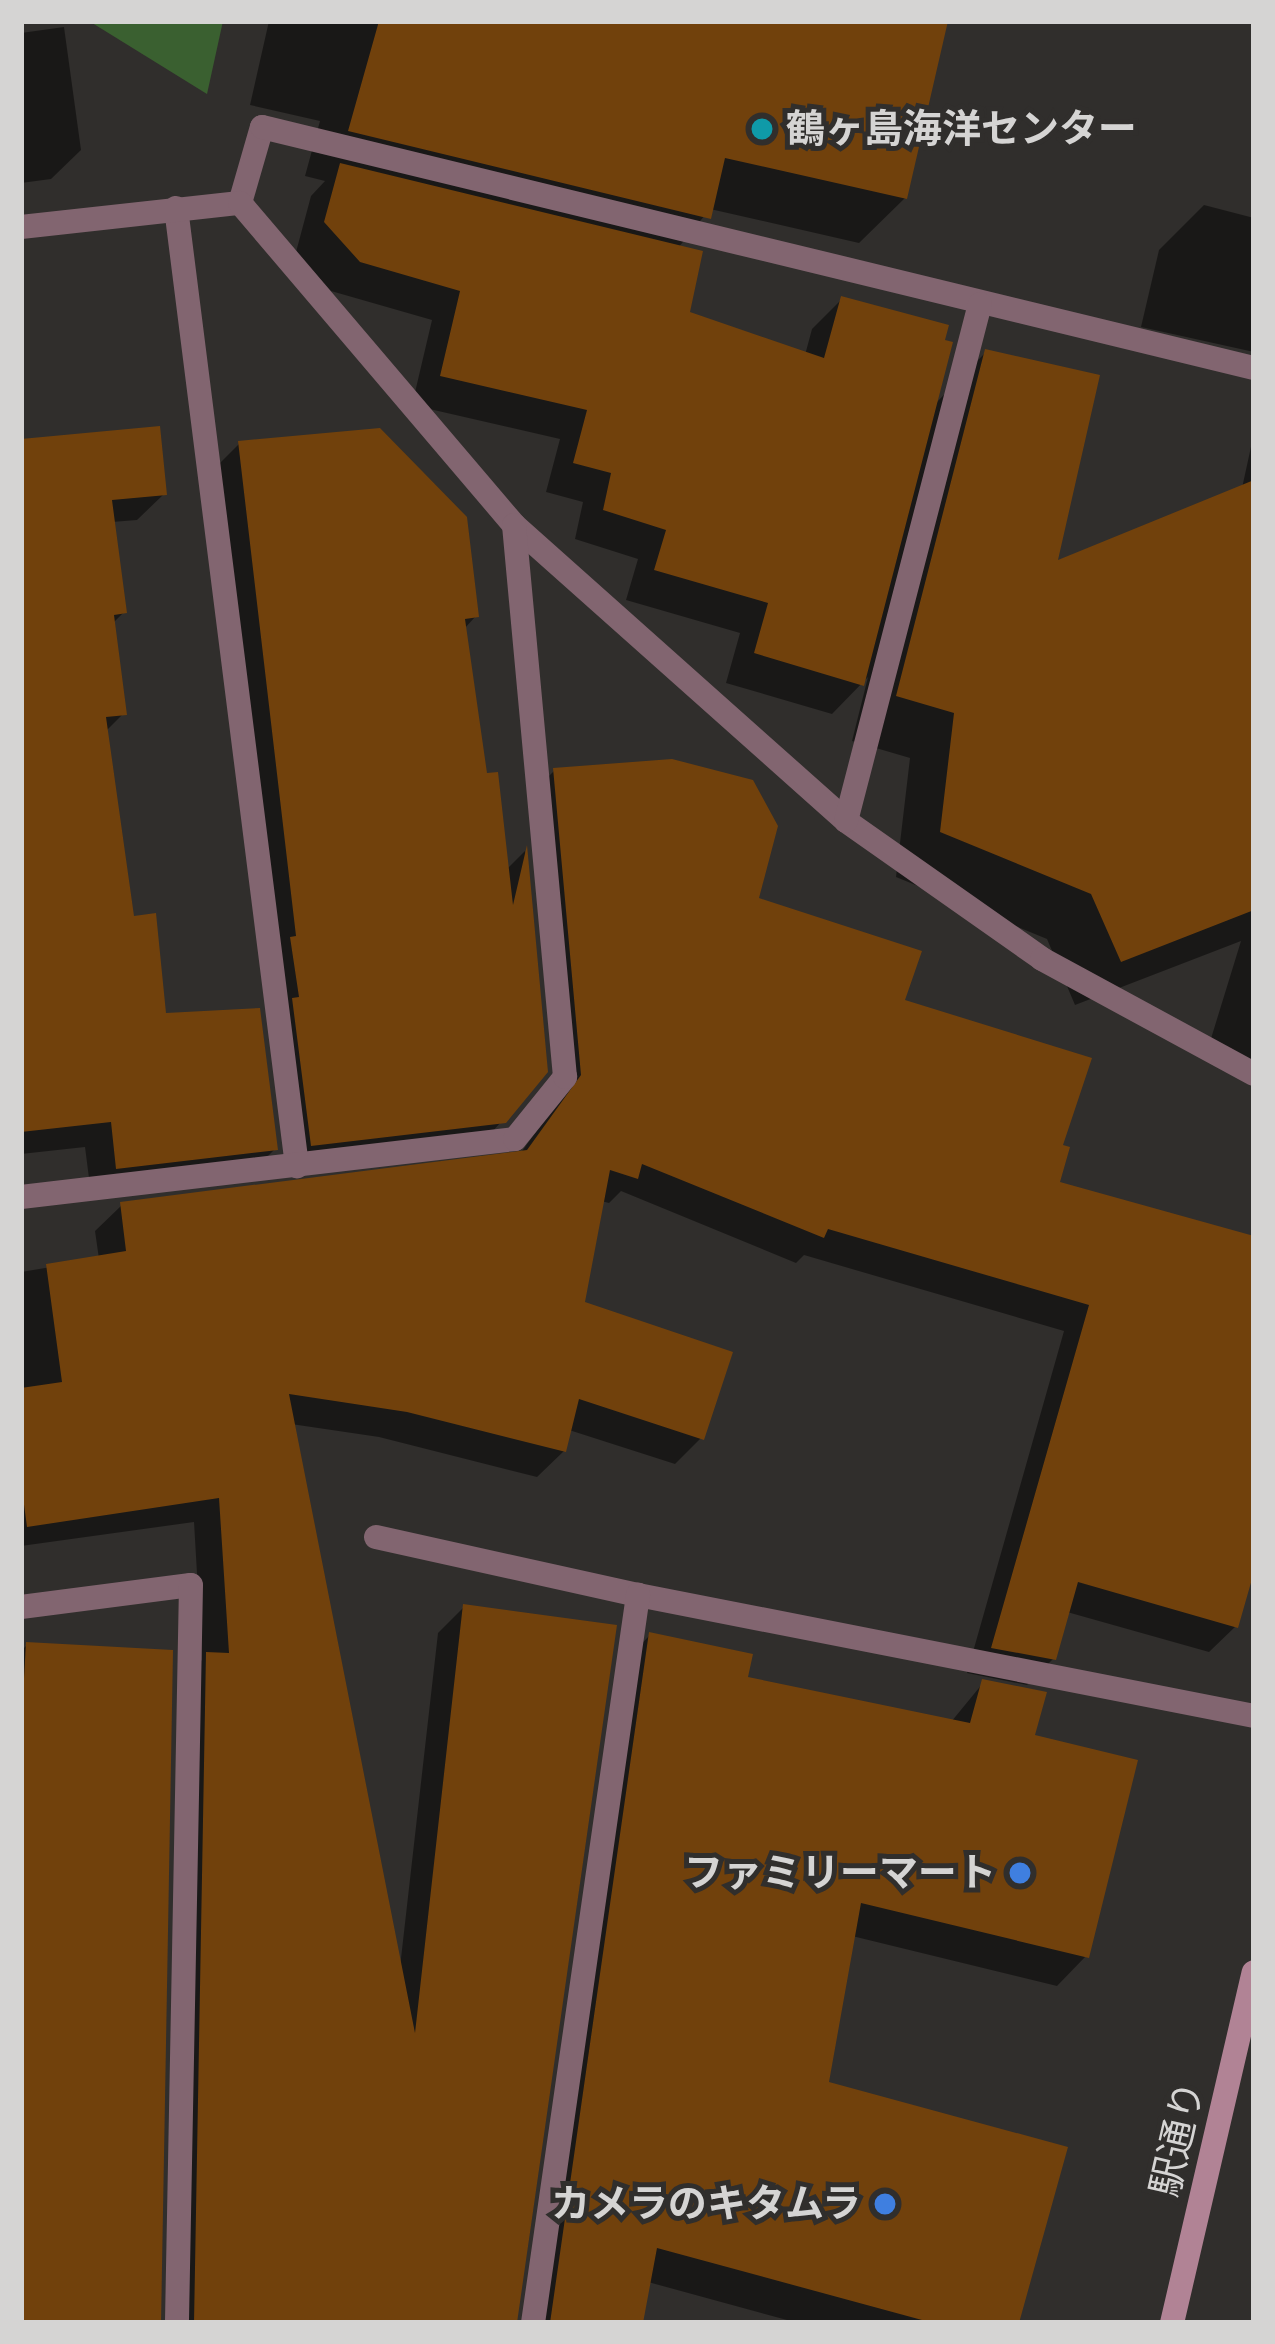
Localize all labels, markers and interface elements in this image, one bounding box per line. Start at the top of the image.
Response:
place label: 鶴ヶ島海洋センター [786,106,1137,152]
marker: 鶴ヶ島海洋センター [749,116,775,142]
place label: ファミリーマート [684,1850,996,1896]
marker: ファミリーマート [1007,1860,1033,1886]
street label: 駅通り [1142,2077,1214,2201]
place label: カメラのキタムラ [549,2181,861,2227]
marker: カメラのキタムラ [872,2191,898,2217]

